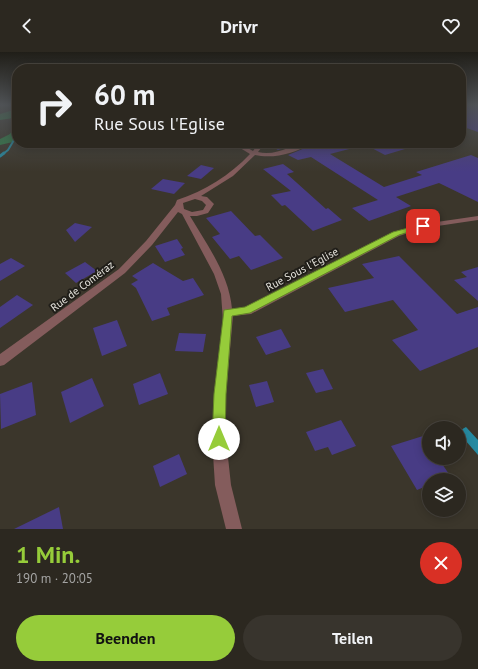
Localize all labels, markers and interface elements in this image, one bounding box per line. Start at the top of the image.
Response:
icon: back [16,15,38,37]
text: Drivr [220,15,258,38]
icon: heart [440,15,462,37]
text: 60 m [94,76,155,113]
icon: right [28,80,80,132]
text: Rue Sous l'Eglise [94,112,225,135]
pin [406,209,440,243]
icon: arrive [412,215,434,237]
street label: Rue Sous l'Eglise [263,244,341,294]
street label: Rue de Coméraz [48,258,117,314]
position arrow [198,418,240,460]
map controls [422,421,466,517]
button: sound [422,421,466,465]
button: layers [422,473,466,517]
text: 1 Min. [16,539,80,570]
button: close [420,542,462,584]
text: 190 m · 20:05 [16,570,93,587]
button: Beenden [16,615,235,661]
button: Teilen [243,615,462,661]

